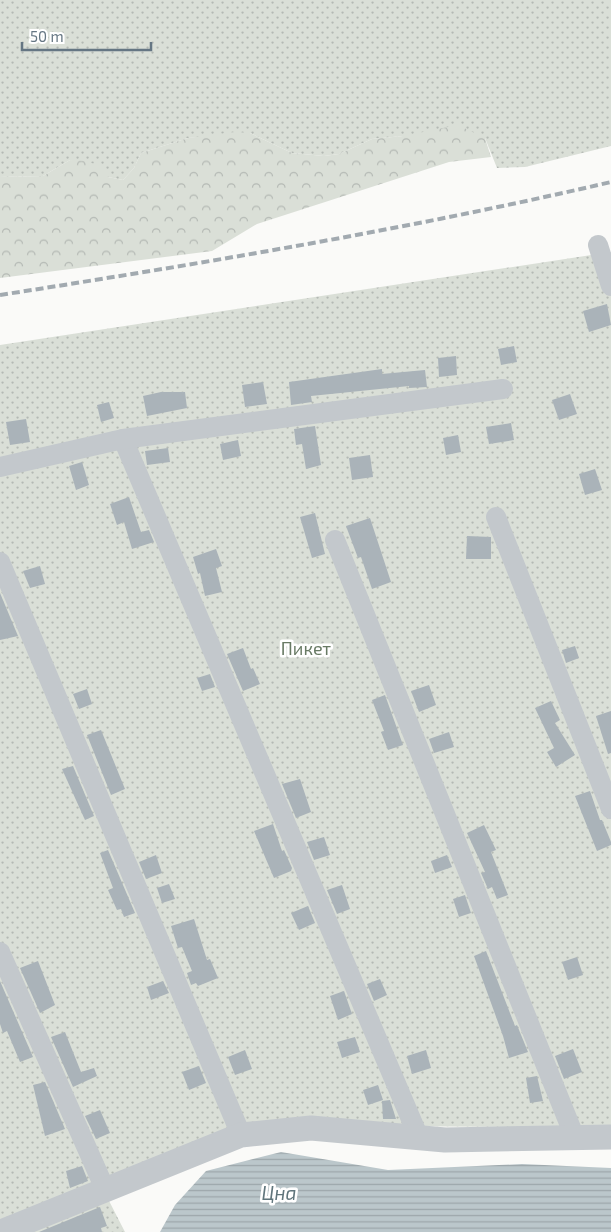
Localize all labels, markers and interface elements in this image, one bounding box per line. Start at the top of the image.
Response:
scale bar [22,20,151,52]
text: 50 m [30,27,64,45]
park label: Пикет [281,637,331,659]
water label: Цна [262,1181,297,1204]

